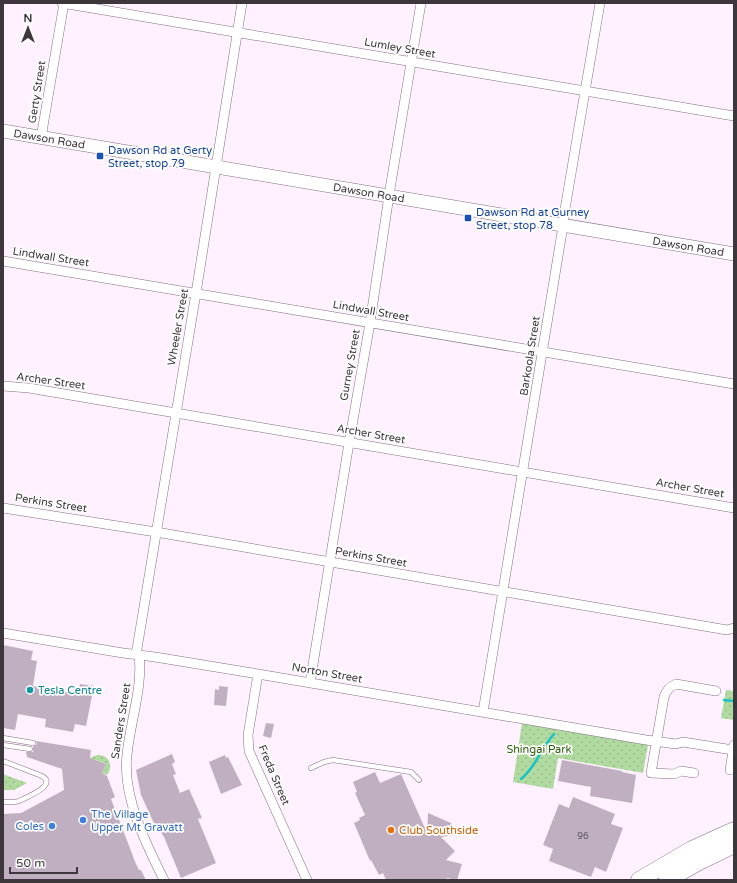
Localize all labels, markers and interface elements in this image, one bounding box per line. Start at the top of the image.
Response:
north arrow [8,8,48,48]
text: N [24,12,32,25]
street label: Lumley Street [363,35,437,61]
street label: Gerty Street [26,60,48,124]
street label: Dawson Road [13,126,86,151]
place label: Dawson Rd at Gerty Street, stop 79 [108,144,212,170]
marker: Dawson Rd at Gerty Street, stop 79 [95,151,105,161]
street label: Dawson Road [332,180,406,205]
place label: Dawson Rd at Gurney Street, stop 78 [476,206,589,232]
marker: Dawson Rd at Gurney Street, stop 78 [463,213,473,223]
street label: Dawson Road [652,234,725,259]
street label: Lindwall Street [12,245,90,269]
street label: Wheeler Street [165,288,191,366]
street label: Lindwall Street [332,298,410,324]
street label: Barkoola Street [517,315,543,397]
street label: Gurney Street [337,328,363,402]
street label: Archer Street [16,370,86,392]
street label: Archer Street [336,422,406,446]
street label: Archer Street [655,476,725,500]
street label: Perkins Street [14,491,88,515]
street label: Perkins Street [334,544,408,570]
street label: Norton Street [291,660,363,686]
street label: Sanders Street [109,682,133,760]
place label: Tesla Centre [38,684,102,697]
marker: Tesla Centre [25,685,35,695]
street label: Freda Street [255,743,293,807]
park label: Shingai Park [506,743,572,756]
place label: The Village Upper Mt Gravatt [91,808,183,834]
marker: The Village Upper Mt Gravatt [78,815,88,825]
place label: Coles [16,820,44,833]
marker: Coles [47,821,57,831]
place label: Club Southside [399,824,478,837]
marker: Club Southside [386,825,396,835]
house number: 96 [577,831,589,842]
scale bar [10,849,77,875]
text: 50 m [16,856,45,870]

